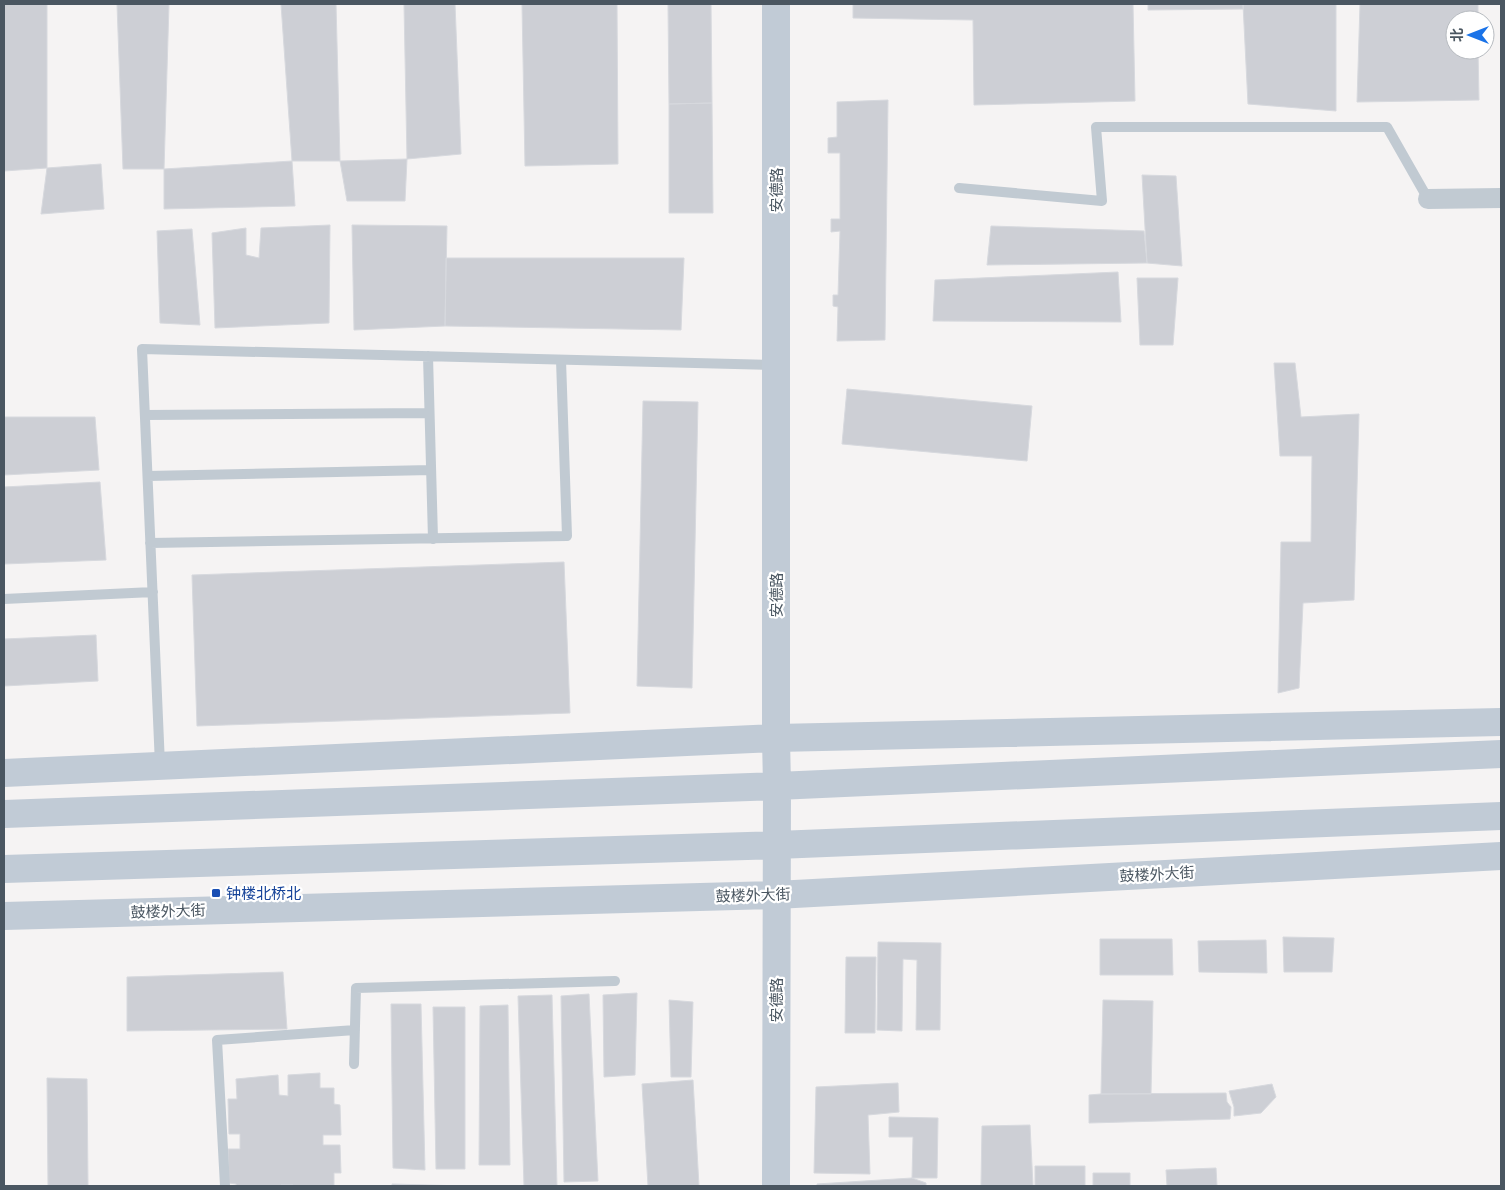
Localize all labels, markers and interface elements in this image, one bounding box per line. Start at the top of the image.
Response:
north arrow [1445,10,1495,60]
text: 北 [1449,28,1465,42]
street label: 安德路 [768,167,785,213]
street label: 安德路 [768,572,785,618]
street label: 鼓楼外大街 [1119,864,1195,884]
place label: 钟楼北桥北 [226,885,301,902]
street label: 鼓楼外大街 [715,885,791,905]
marker: 钟楼北桥北 [210,887,222,899]
street label: 鼓楼外大街 [130,901,206,921]
street label: 安德路 [768,977,785,1023]

